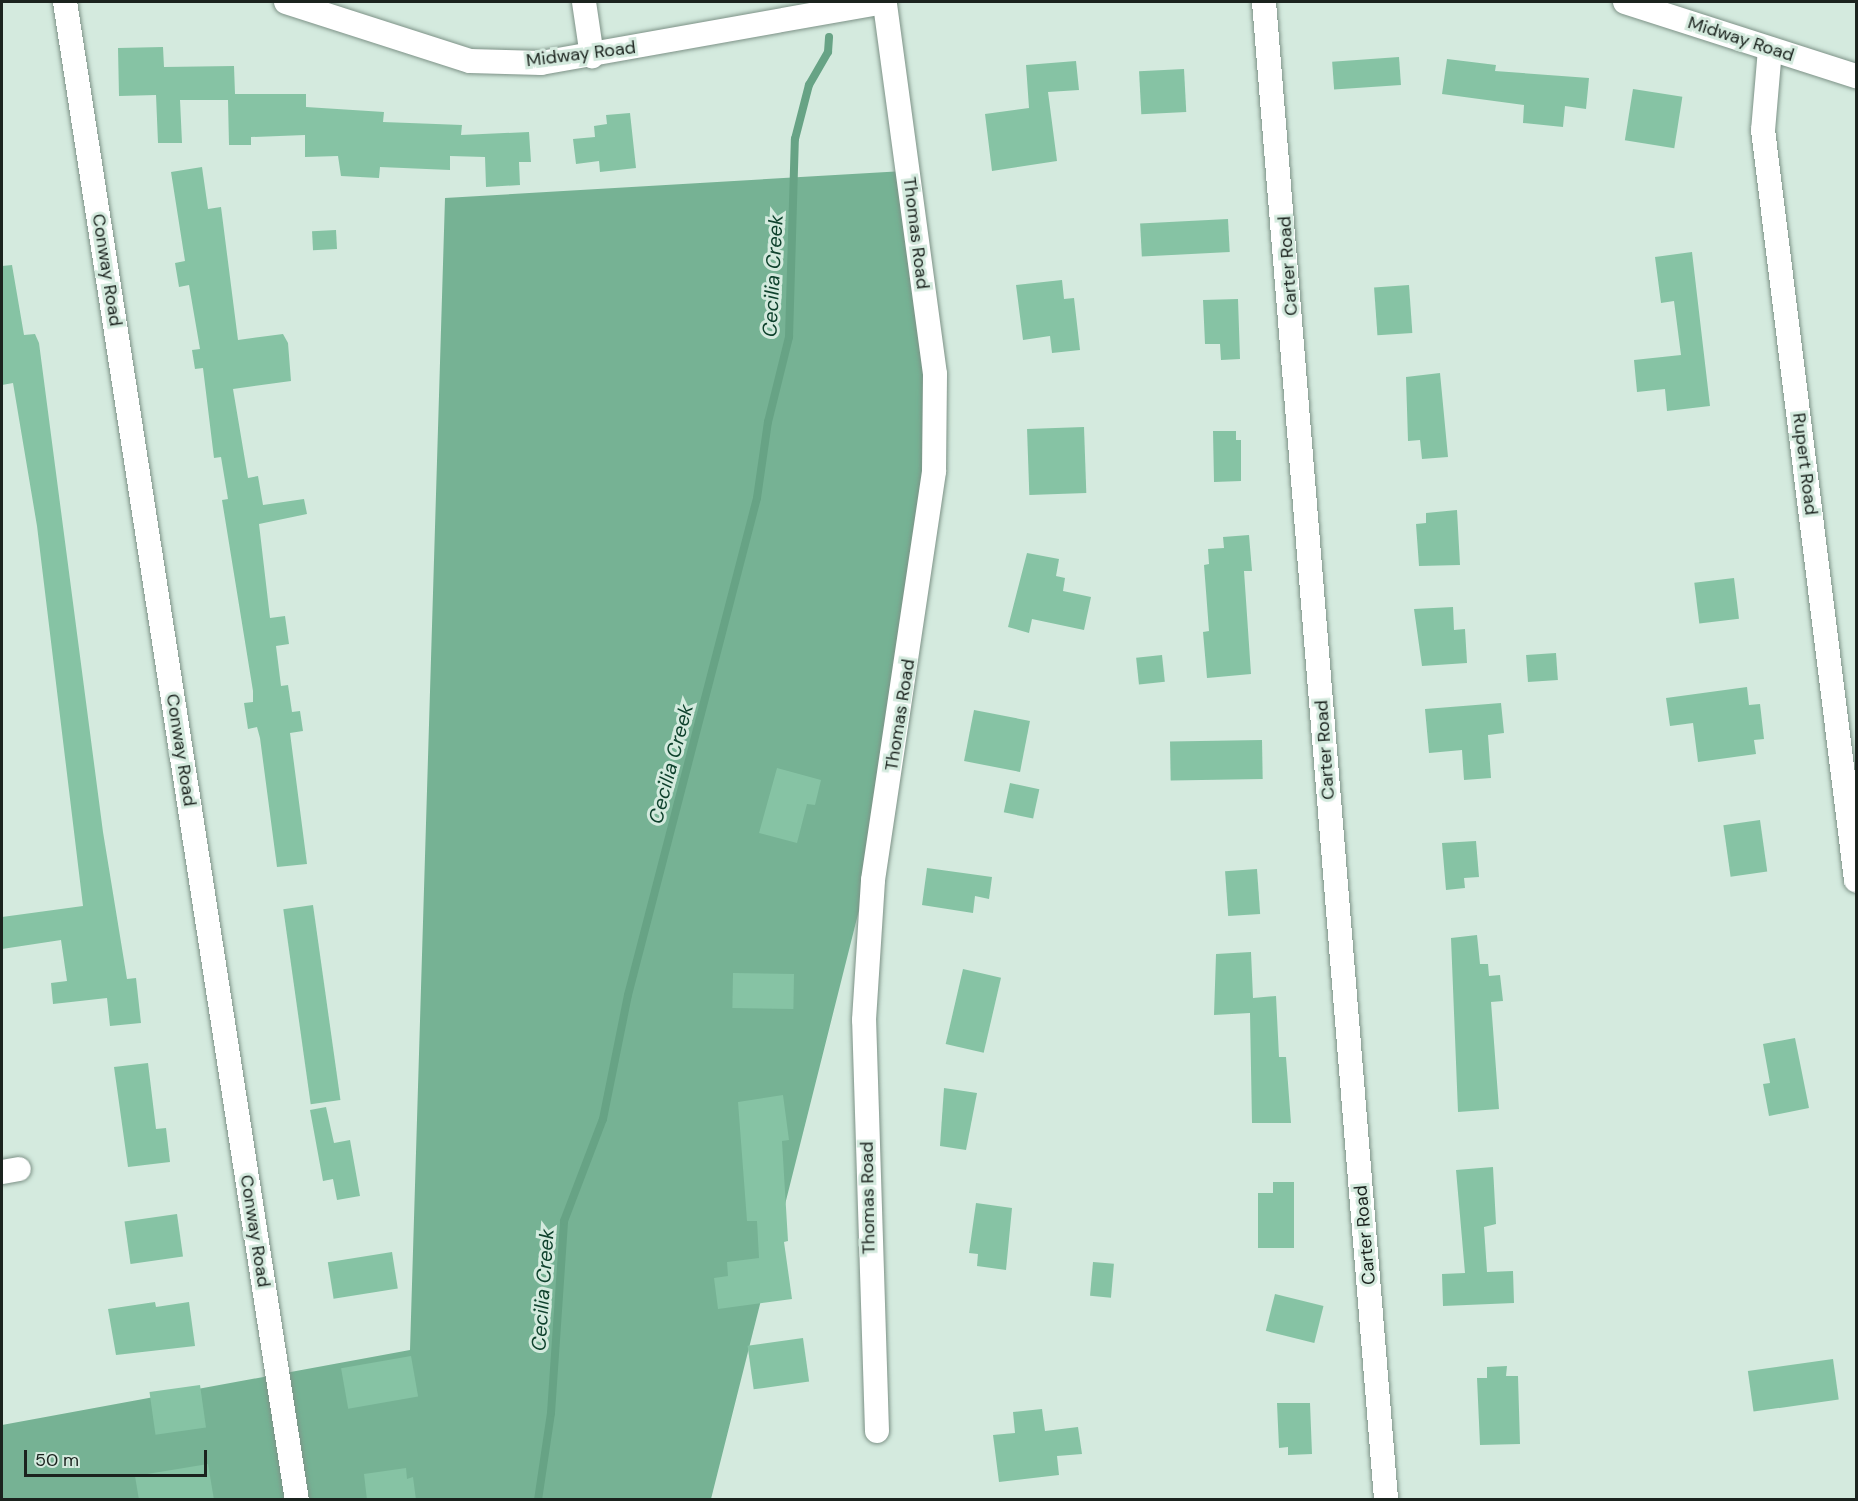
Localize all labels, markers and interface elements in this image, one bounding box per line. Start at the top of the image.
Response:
street label: Midway Road [1685,12,1797,66]
street label: Midway Road [525,37,637,71]
street label: Thomas Road [898,176,934,290]
street label: Conway Road [87,212,127,328]
water label: Cecilia Creek [758,214,788,338]
street label: Carter Road [1274,215,1302,317]
street label: Rupert Road [1788,412,1822,516]
street label: Thomas Road [881,658,919,772]
street label: Conway Road [161,692,201,808]
street label: Carter Road [1311,699,1339,801]
water label: Cecilia Creek [644,702,698,826]
street label: Thomas Road [856,1141,880,1255]
street label: Conway Road [235,1173,275,1289]
street label: Carter Road [1350,1184,1380,1286]
water label: Cecilia Creek [527,1228,559,1352]
scale bar [27,1438,210,1476]
text: 50 m [35,1448,79,1472]

